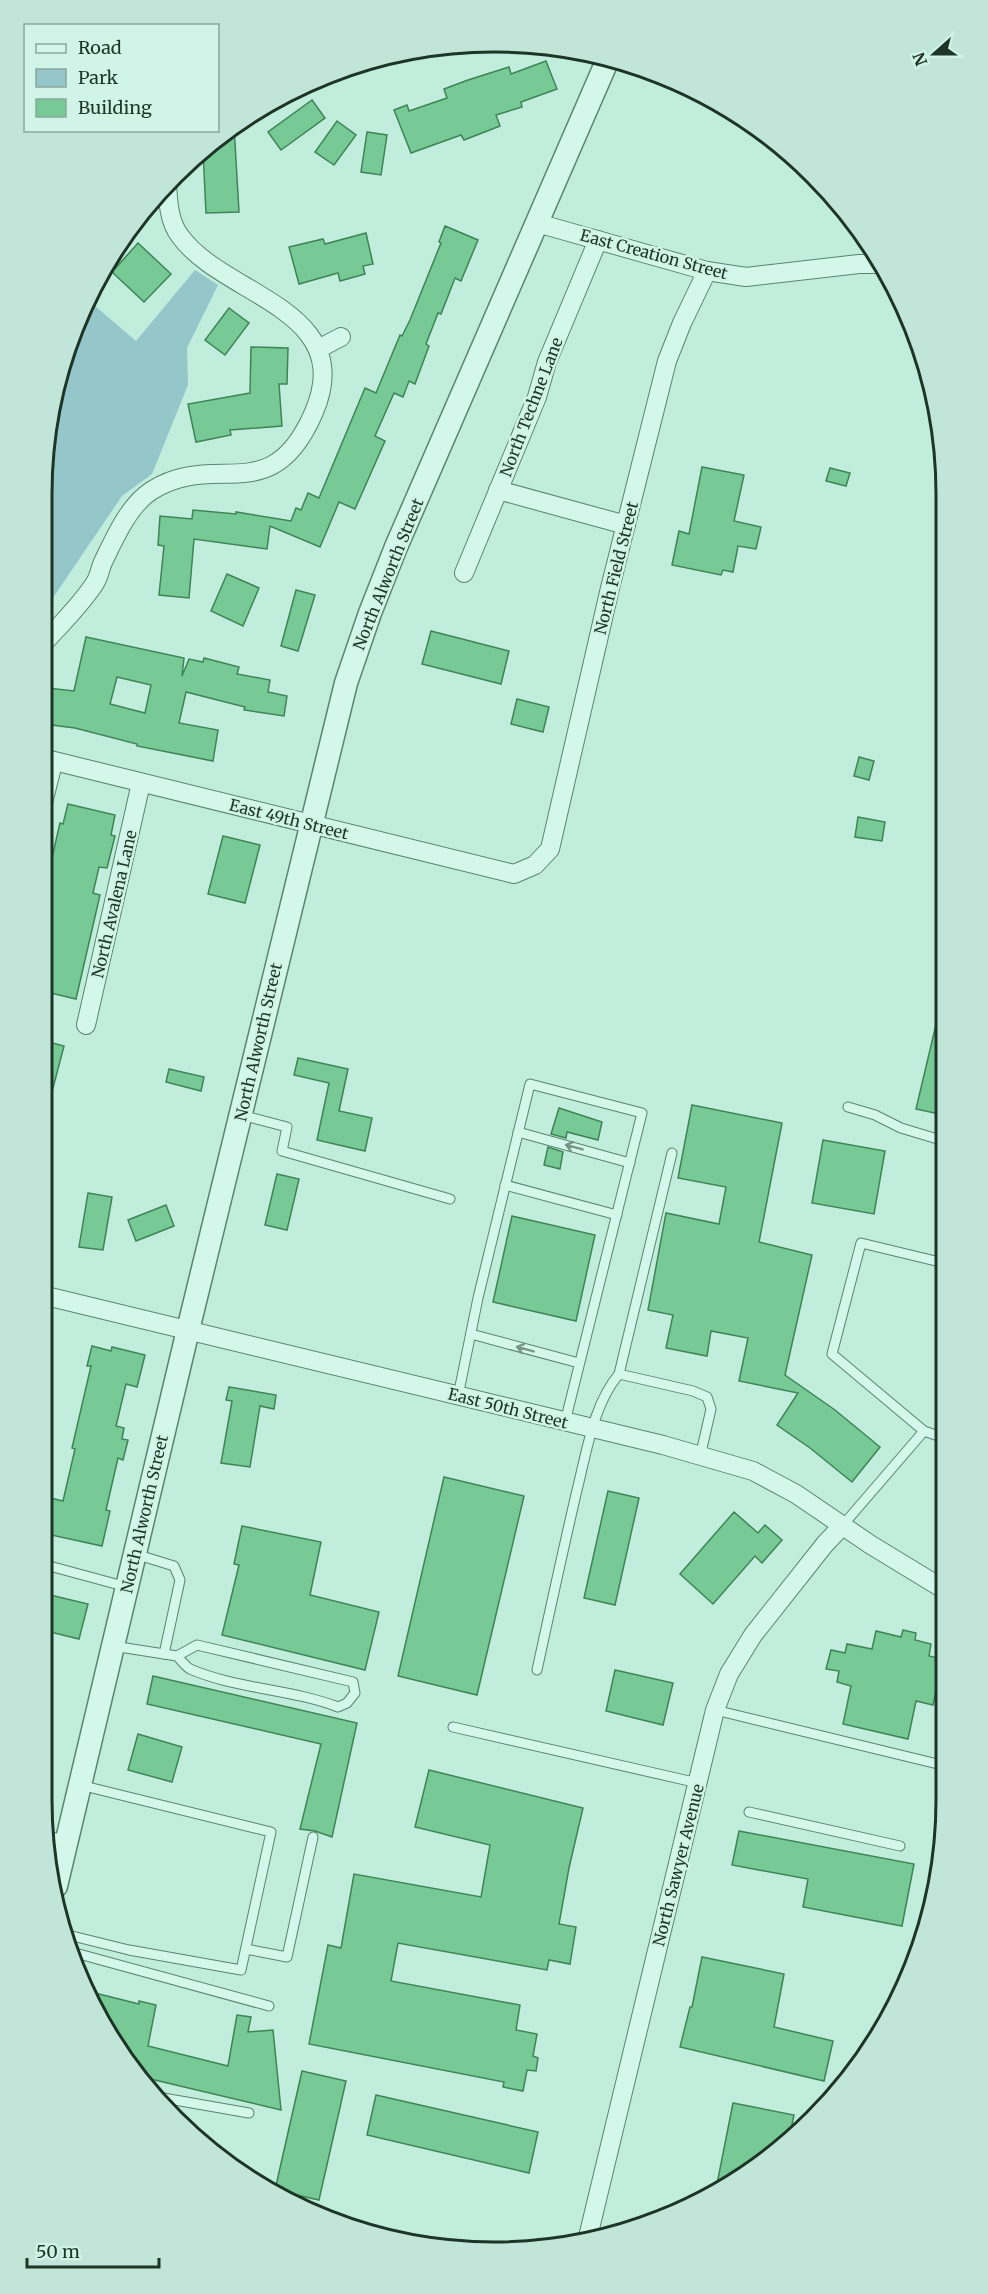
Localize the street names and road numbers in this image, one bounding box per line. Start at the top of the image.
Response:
street label: East Creation Street [578,225,731,284]
street label: North Techne Lane [495,335,567,479]
street label: North Alworth Street [348,495,428,653]
street label: North Field Street [590,499,642,637]
street label: East 49th Street [227,795,351,844]
street label: North Avalena Lane [87,828,141,980]
street label: North Alworth Street [230,960,286,1123]
street label: East 50th Street [446,1383,571,1433]
street label: North Alworth Street [116,1432,172,1595]
street label: North Sawyer Avenue [648,1782,708,1948]

